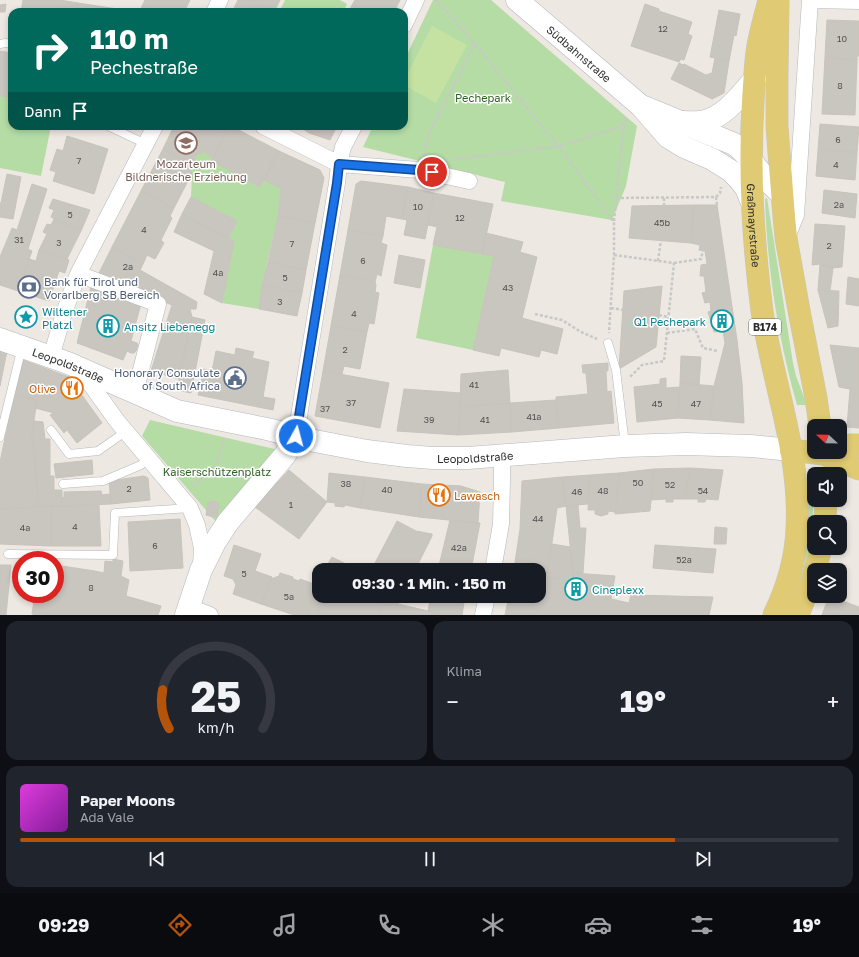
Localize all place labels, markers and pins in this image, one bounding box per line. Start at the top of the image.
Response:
school or university icon: Mozarteum Bildnerische Erziehung [173,130,199,156]
pin [415,155,449,189]
place label: Mozarteum Bildnerische Erziehung [125,157,247,183]
bank icon: Bank für Tirol und Vorarlberg SB Bereich [16,274,42,300]
place label: Bank für Tirol und Vorarlberg SB Bereich [44,275,160,301]
place icon: Wiltener Platzl [13,304,39,330]
place label: Wiltener Platzl [42,305,88,331]
building icon: Q1 Pechepark [709,308,735,334]
building icon: Ansitz Liebenegg [95,313,121,339]
place label: Q1 Pechepark [634,315,706,328]
place label: Ansitz Liebenegg [124,320,215,333]
public building icon: Honorary Consulate of South Africa [222,365,248,391]
place label: Honorary Consulate of South Africa [114,366,220,392]
restaurant icon: Olive [59,375,85,401]
place label: Olive [29,382,56,395]
restaurant icon: Lawasch [426,482,452,508]
place label: Lawasch [454,489,500,502]
building icon: Cineplexx [563,576,589,602]
place label: Cineplexx [592,583,644,596]

